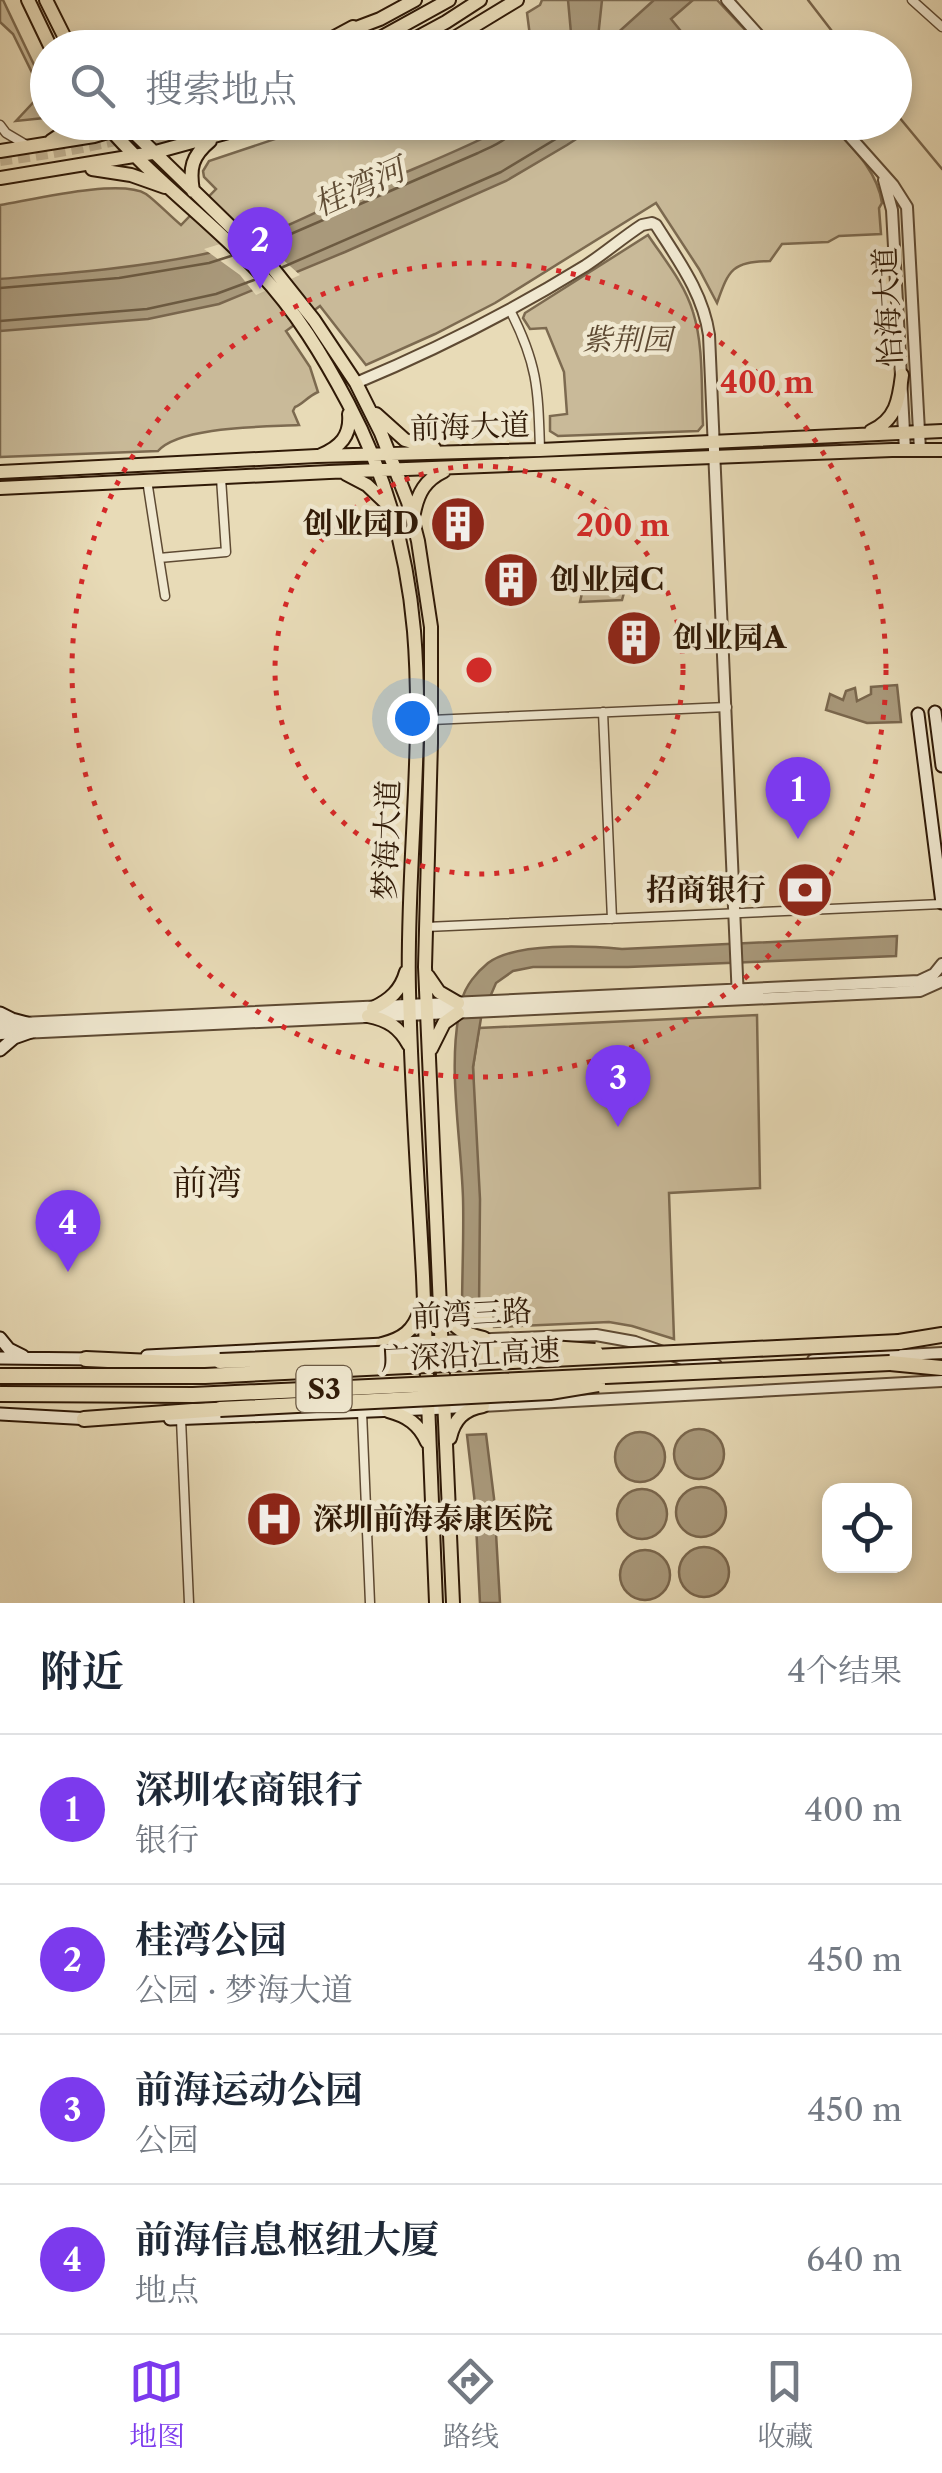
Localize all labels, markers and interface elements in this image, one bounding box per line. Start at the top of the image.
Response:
search box [30,30,912,140]
icon: search [65,58,120,113]
text: 搜索地点 [145,65,297,112]
water label: 桂湾河 [307,147,415,224]
pin: 2 [228,206,292,289]
street label: 怡海大道 [866,246,909,368]
park label: 紫荆园 [582,321,676,358]
text: 400 m [720,364,814,401]
street label: 前海大道 [409,406,531,447]
building icon: 创业园D [428,494,488,554]
place label: 创业园D [303,505,419,542]
text: 200 m [576,507,670,544]
building icon: 创业园C [481,550,541,610]
place label: 创业园C [550,561,664,598]
building icon: 创业园A [604,608,664,668]
place label: 创业园A [673,619,787,656]
centre of rings [461,652,497,688]
your location [387,693,438,744]
pin: 1 [766,756,830,839]
street label: 梦海大道 [366,779,407,901]
bank icon: 招商银行 [775,860,835,920]
place label: 招商银行 [646,871,766,908]
pin: 3 [586,1044,650,1127]
district label: 前湾 [172,1161,242,1204]
pin: 4 [36,1190,100,1272]
street label: 前湾三路 [411,1292,533,1335]
street label: 广深沿江高速 [379,1331,561,1378]
road number: S3 [296,1366,352,1412]
map controls [822,1483,912,1573]
button: locate [822,1483,912,1573]
hospital icon: 深圳前海泰康医院 [244,1489,304,1549]
place label: 深圳前海泰康医院 [313,1500,553,1537]
text: 附近 [40,1645,124,1697]
text: 4个结果 [788,1651,902,1690]
text: 深圳农商银行 [135,1766,363,1813]
text: 1 [65,1790,80,1829]
text: 400 m [805,1790,902,1829]
text: 银行 [135,1820,199,1859]
text: 桂湾公园 [135,1916,287,1963]
text: 2 [63,1940,82,1979]
text: 450 m [808,1940,902,1979]
text: 公园 · 梦海大道 [135,1970,353,2009]
text: 前海运动公园 [135,2066,363,2113]
text: 3 [63,2090,82,2129]
text: 450 m [808,2090,902,2129]
text: 公园 [135,2120,199,2159]
text: 前海信息枢纽大厦 [135,2216,439,2263]
text: 4 [63,2240,82,2279]
text: 640 m [806,2240,902,2279]
text: 地点 [135,2270,199,2309]
tab: 地图 [129,2354,185,2454]
tab: 路线 [443,2354,499,2454]
tab: 收藏 [757,2354,813,2454]

